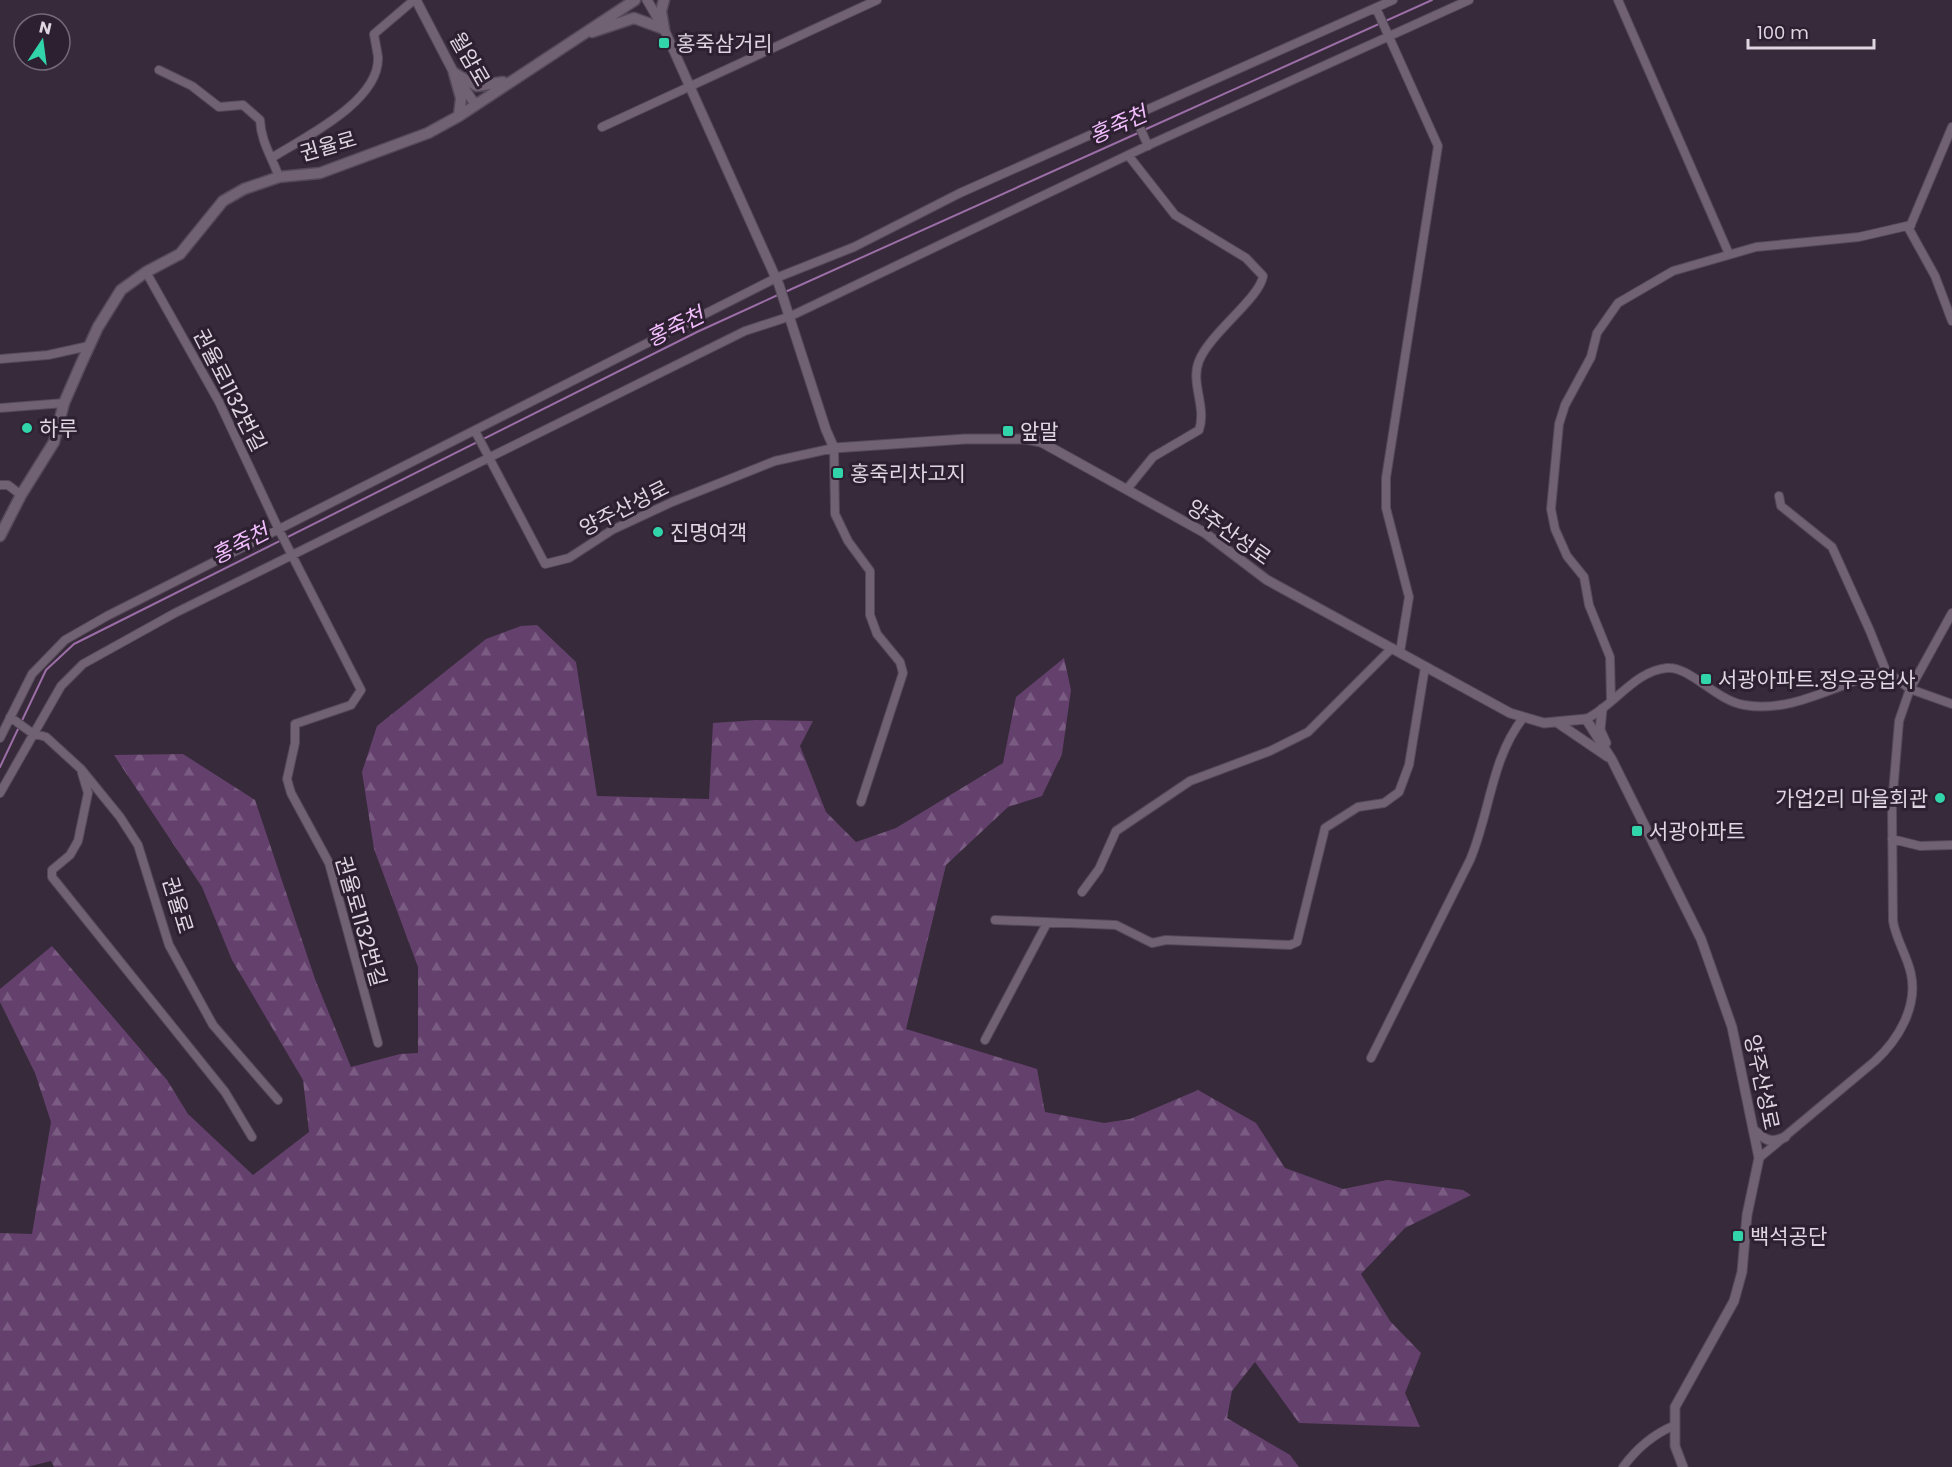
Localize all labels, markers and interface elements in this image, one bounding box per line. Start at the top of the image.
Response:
north arrow [12,12,72,72]
scale bar [1748,12,1874,50]
text: N [37,15,54,40]
text: 100 m [1757,20,1809,45]
street label: 월암로 [443,27,497,91]
place label: 홍죽삼거리 [676,29,773,58]
marker: 홍죽삼거리 [657,36,671,50]
water label: 홍죽천 [1084,97,1155,152]
street label: 권율로 [296,124,360,168]
water label: 홍죽천 [641,299,712,354]
street label: 권율로1132번길 [187,324,273,456]
place label: 하루 [39,414,78,443]
place label: 앞말 [1020,417,1059,446]
marker: 하루 [20,421,34,435]
marker: 앞말 [1001,424,1015,438]
place label: 홍죽리차고지 [850,459,966,488]
marker: 홍죽리차고지 [831,466,845,480]
street label: 양주산성로 [574,473,674,543]
street label: 양주산성로 [1181,492,1277,572]
water label: 홍죽천 [206,515,277,572]
place label: 진명여객 [670,518,747,547]
marker: 진명여객 [651,525,665,539]
place label: 서광아파트.정우공업사 [1718,665,1916,694]
marker: 서광아파트.정우공업사 [1699,672,1713,686]
place label: 가업2리 마을회관 [1775,784,1928,813]
marker: 가업2리 마을회관 [1933,791,1947,805]
place label: 서광아파트 [1649,817,1746,846]
marker: 서광아파트 [1630,824,1644,838]
street label: 권율로1132번길 [329,852,393,990]
street label: 권율로 [156,873,200,937]
street label: 양주산성로 [1738,1032,1786,1132]
place label: 백석공단 [1750,1222,1827,1251]
marker: 백석공단 [1731,1229,1745,1243]

